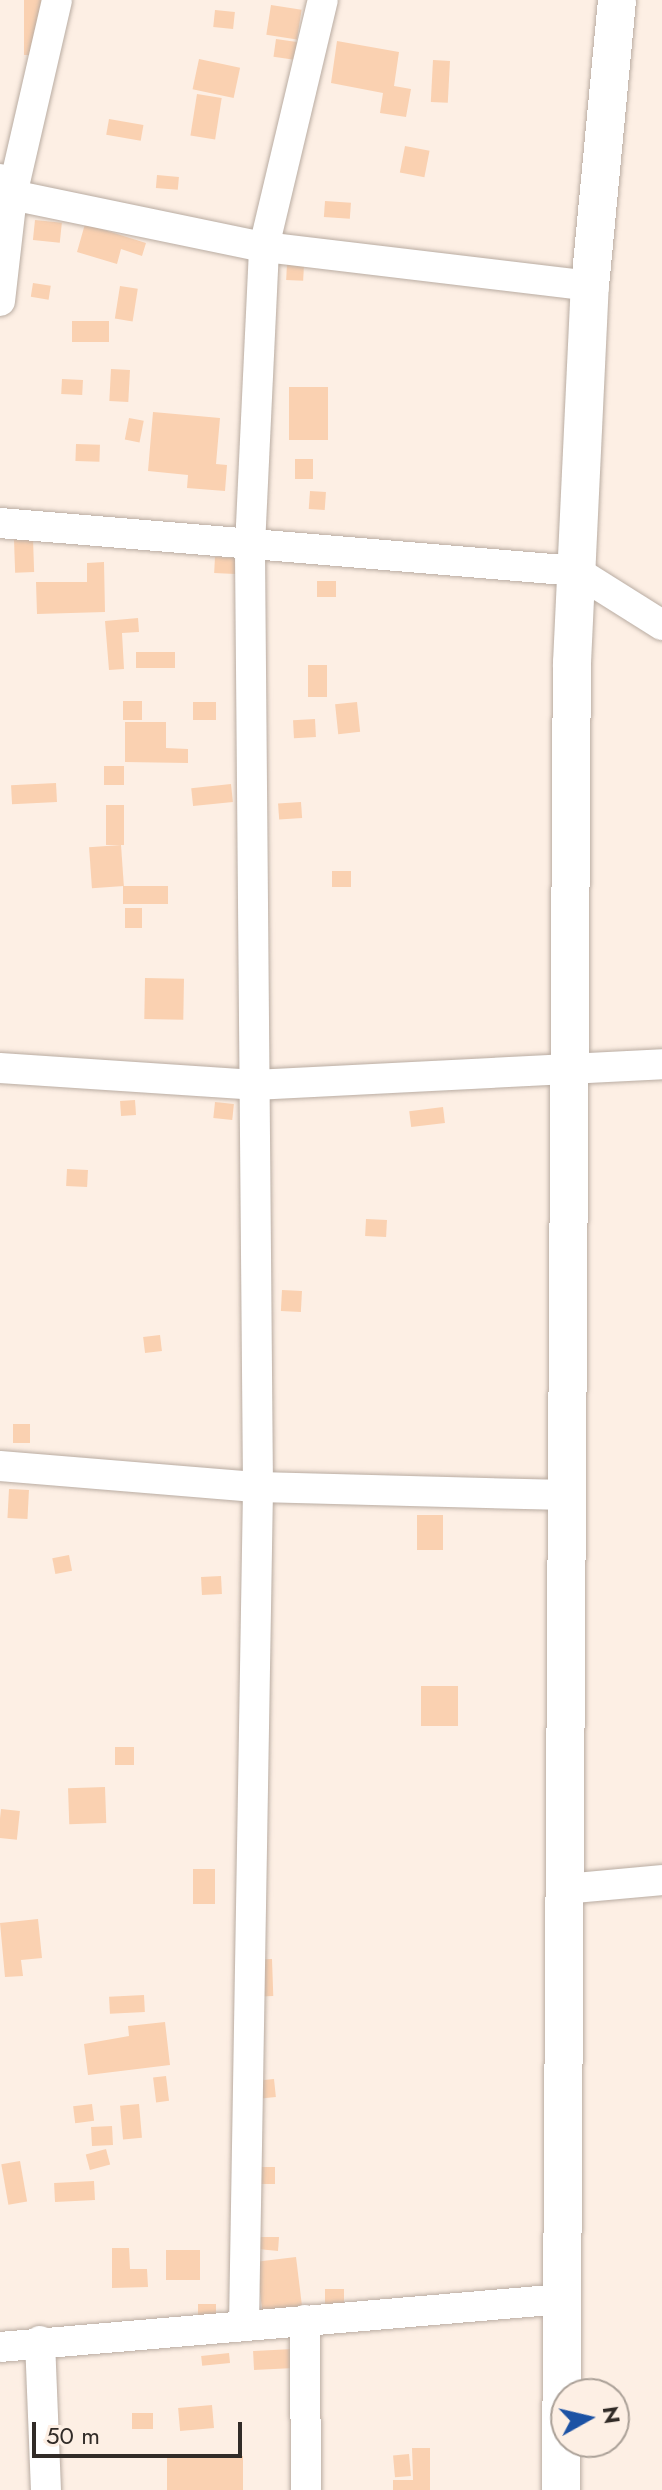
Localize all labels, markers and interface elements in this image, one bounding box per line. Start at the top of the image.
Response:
north arrow [550,2378,630,2458]
text: N [595,2404,629,2426]
scale bar [36,2406,246,2456]
text: 50 m [46,2418,100,2453]

